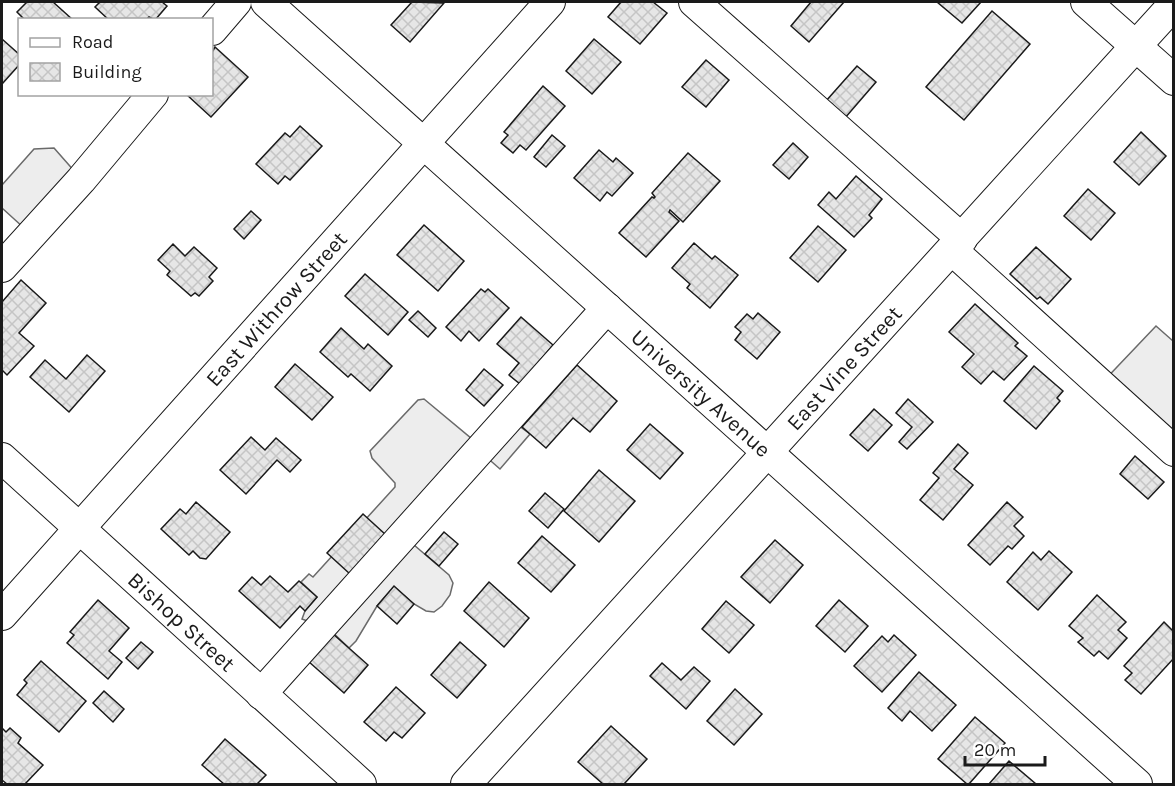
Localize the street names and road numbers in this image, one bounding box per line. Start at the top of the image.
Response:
street label: East Withrow Street [201,226,353,392]
street label: East Vine Street [781,301,907,436]
street label: University Avenue [625,324,776,463]
street label: Bishop Street [122,567,240,677]

